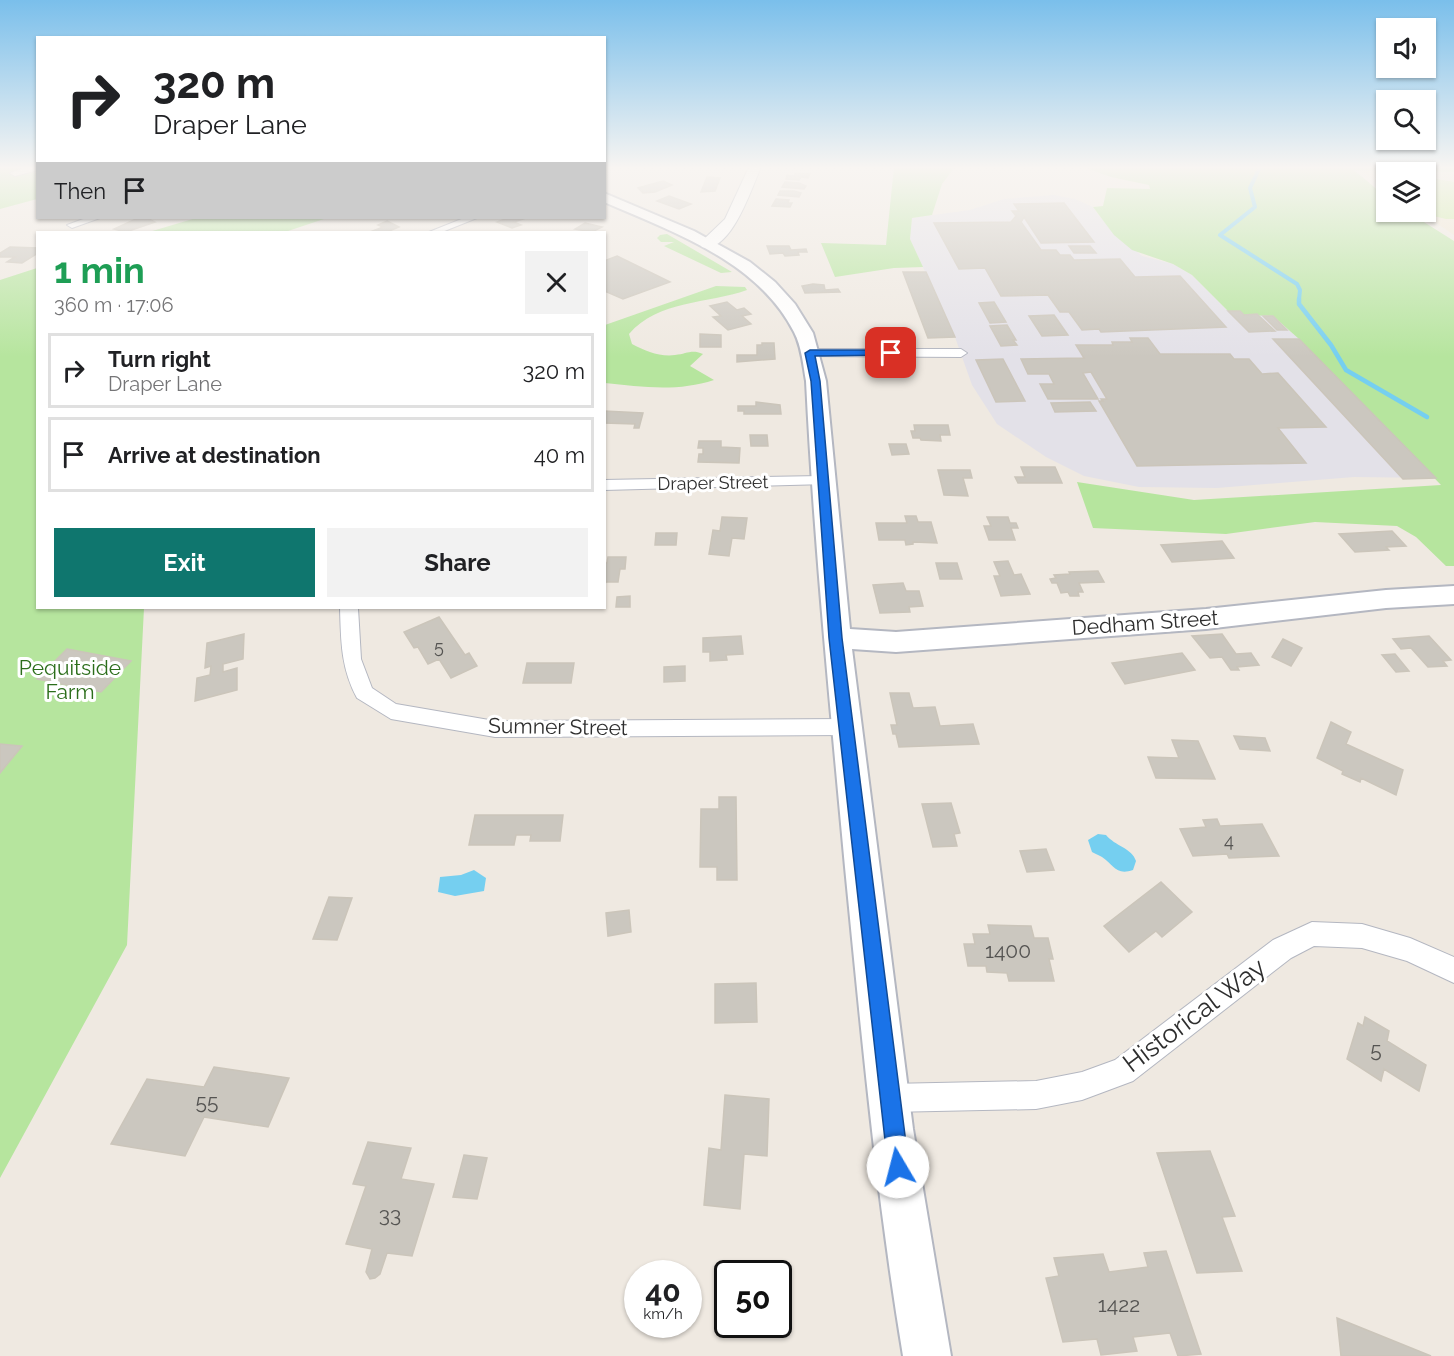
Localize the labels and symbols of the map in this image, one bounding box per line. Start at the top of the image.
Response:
pin [865,327,916,378]
street label: Draper Street [657,471,769,494]
street label: Dedham Street [1071,605,1219,640]
house number: 5 [434,636,444,657]
park label: Pequitside Farm [19,655,121,704]
street label: Sumner Street [488,713,628,740]
house number: 4 [1224,830,1234,851]
house number: 1400 [985,938,1031,963]
street label: Historical Way [1117,952,1271,1078]
house number: 5 [1370,1037,1382,1062]
house number: 55 [196,1089,218,1114]
position arrow [866,1135,930,1199]
house number: 33 [379,1202,401,1227]
speed limit sign: 50 [714,1260,792,1338]
house number: 1422 [1098,1292,1140,1317]

